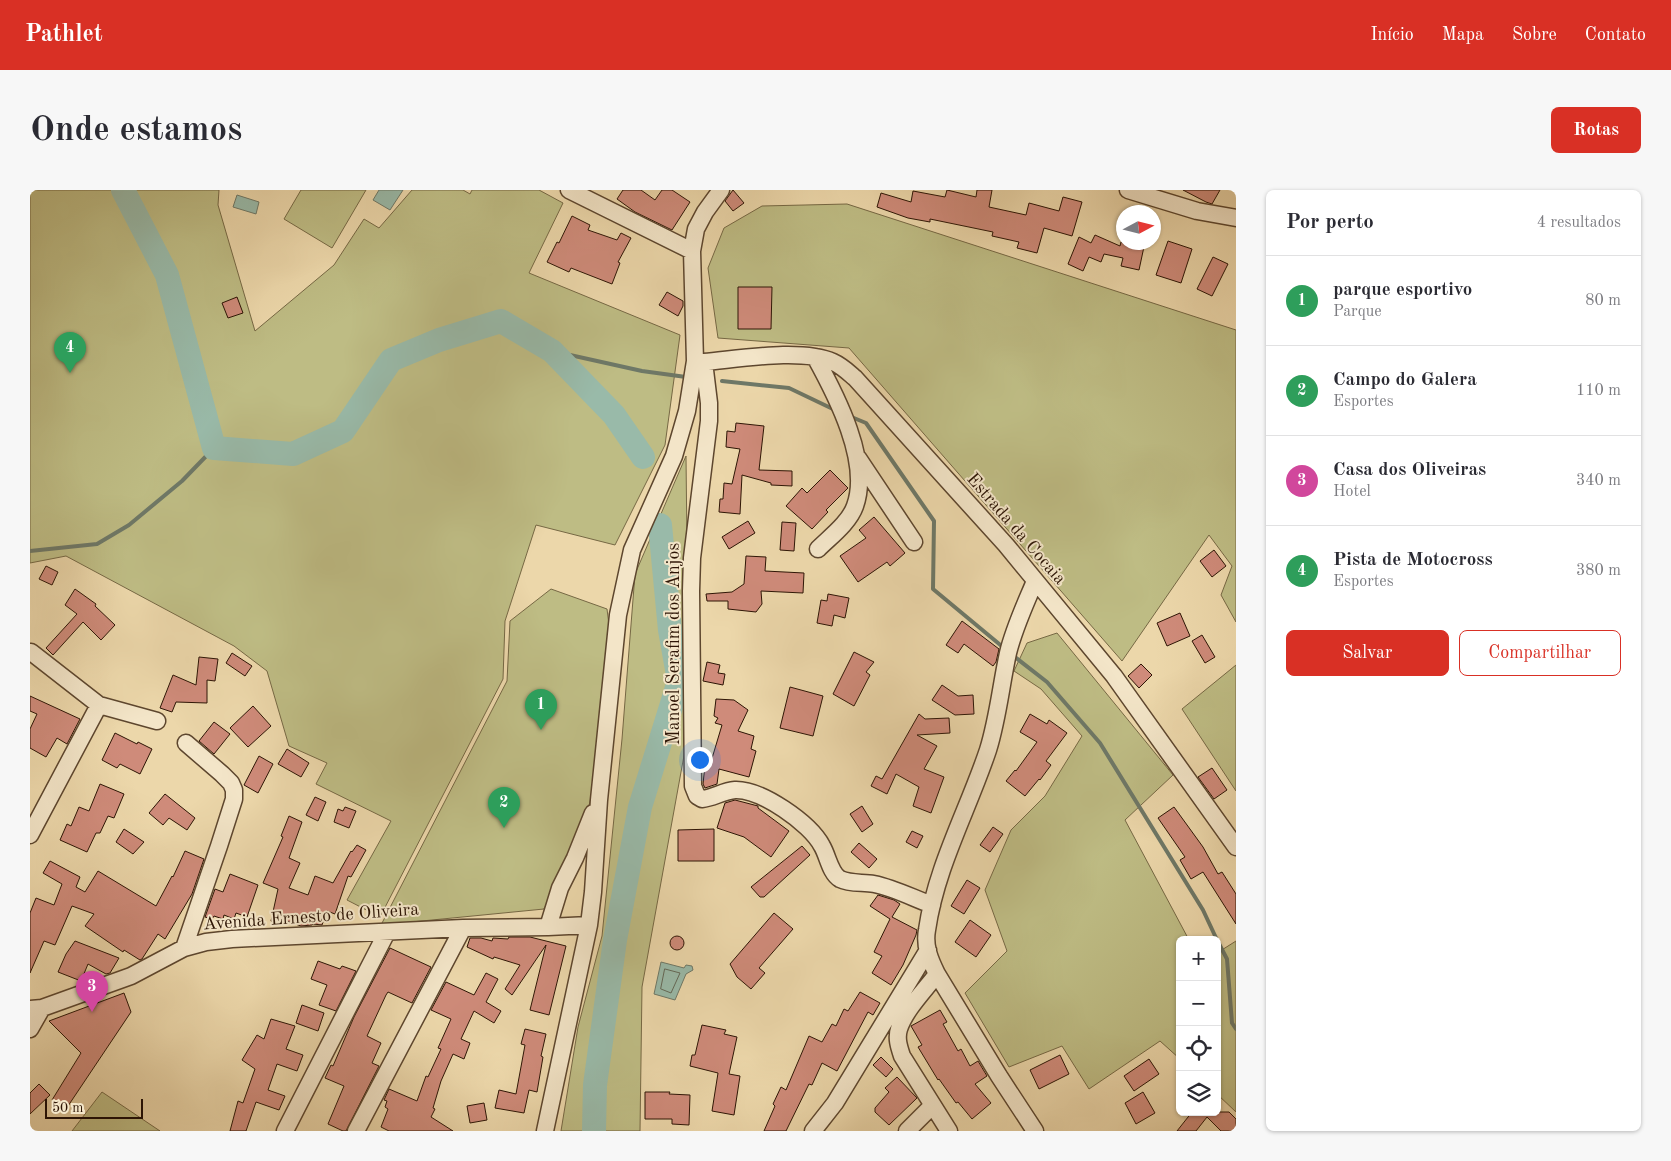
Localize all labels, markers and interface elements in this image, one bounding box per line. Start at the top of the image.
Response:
text: Pathlet [25,23,103,47]
text: Início [1370,26,1414,44]
text: Mapa [1442,26,1484,44]
text: Sobre [1512,26,1557,44]
text: Contato [1585,26,1646,44]
button: Rotas [1551,107,1641,153]
text: Onde estamos [30,113,242,148]
north arrow [1116,205,1161,250]
text: Por perto [1286,212,1374,233]
text: 4 resultados [1537,215,1621,231]
text: parque esportivo [1333,281,1472,300]
text: 1 [1297,293,1307,309]
text: 80 m [1585,293,1621,309]
text: Parque [1333,304,1382,320]
pin: 4 [54,332,86,373]
text: Campo do Galera [1333,371,1477,390]
text: 2 [1297,383,1307,399]
text: 110 m [1576,383,1621,399]
text: Esportes [1333,394,1394,410]
text: Casa dos Oliveiras [1333,461,1486,480]
street label: Estrada da Cocaia [963,470,1069,588]
text: 3 [1297,473,1307,489]
text: 340 m [1576,473,1621,489]
text: Hotel [1333,484,1371,500]
street label: Manoel Serafim dos Anjos [665,543,683,745]
text: Pista de Motocross [1333,551,1493,570]
text: 4 [1297,563,1307,579]
text: 380 m [1576,563,1621,579]
text: Esportes [1333,574,1394,590]
button: Salvar [1286,630,1449,676]
button: Compartilhar [1459,630,1621,676]
pin: 1 [525,689,557,730]
your location [687,747,713,773]
pin: 2 [488,787,520,828]
street label: Avenida Ernesto de Oliveira [202,900,420,934]
map controls [1176,936,1221,1116]
button: + [1176,936,1221,981]
pin: 3 [76,971,108,1012]
button: − [1176,981,1221,1026]
button: locate [1176,1026,1221,1071]
button: layers [1176,1071,1221,1116]
scale bar [45,1096,142,1119]
text: 50 m [52,1101,83,1115]

